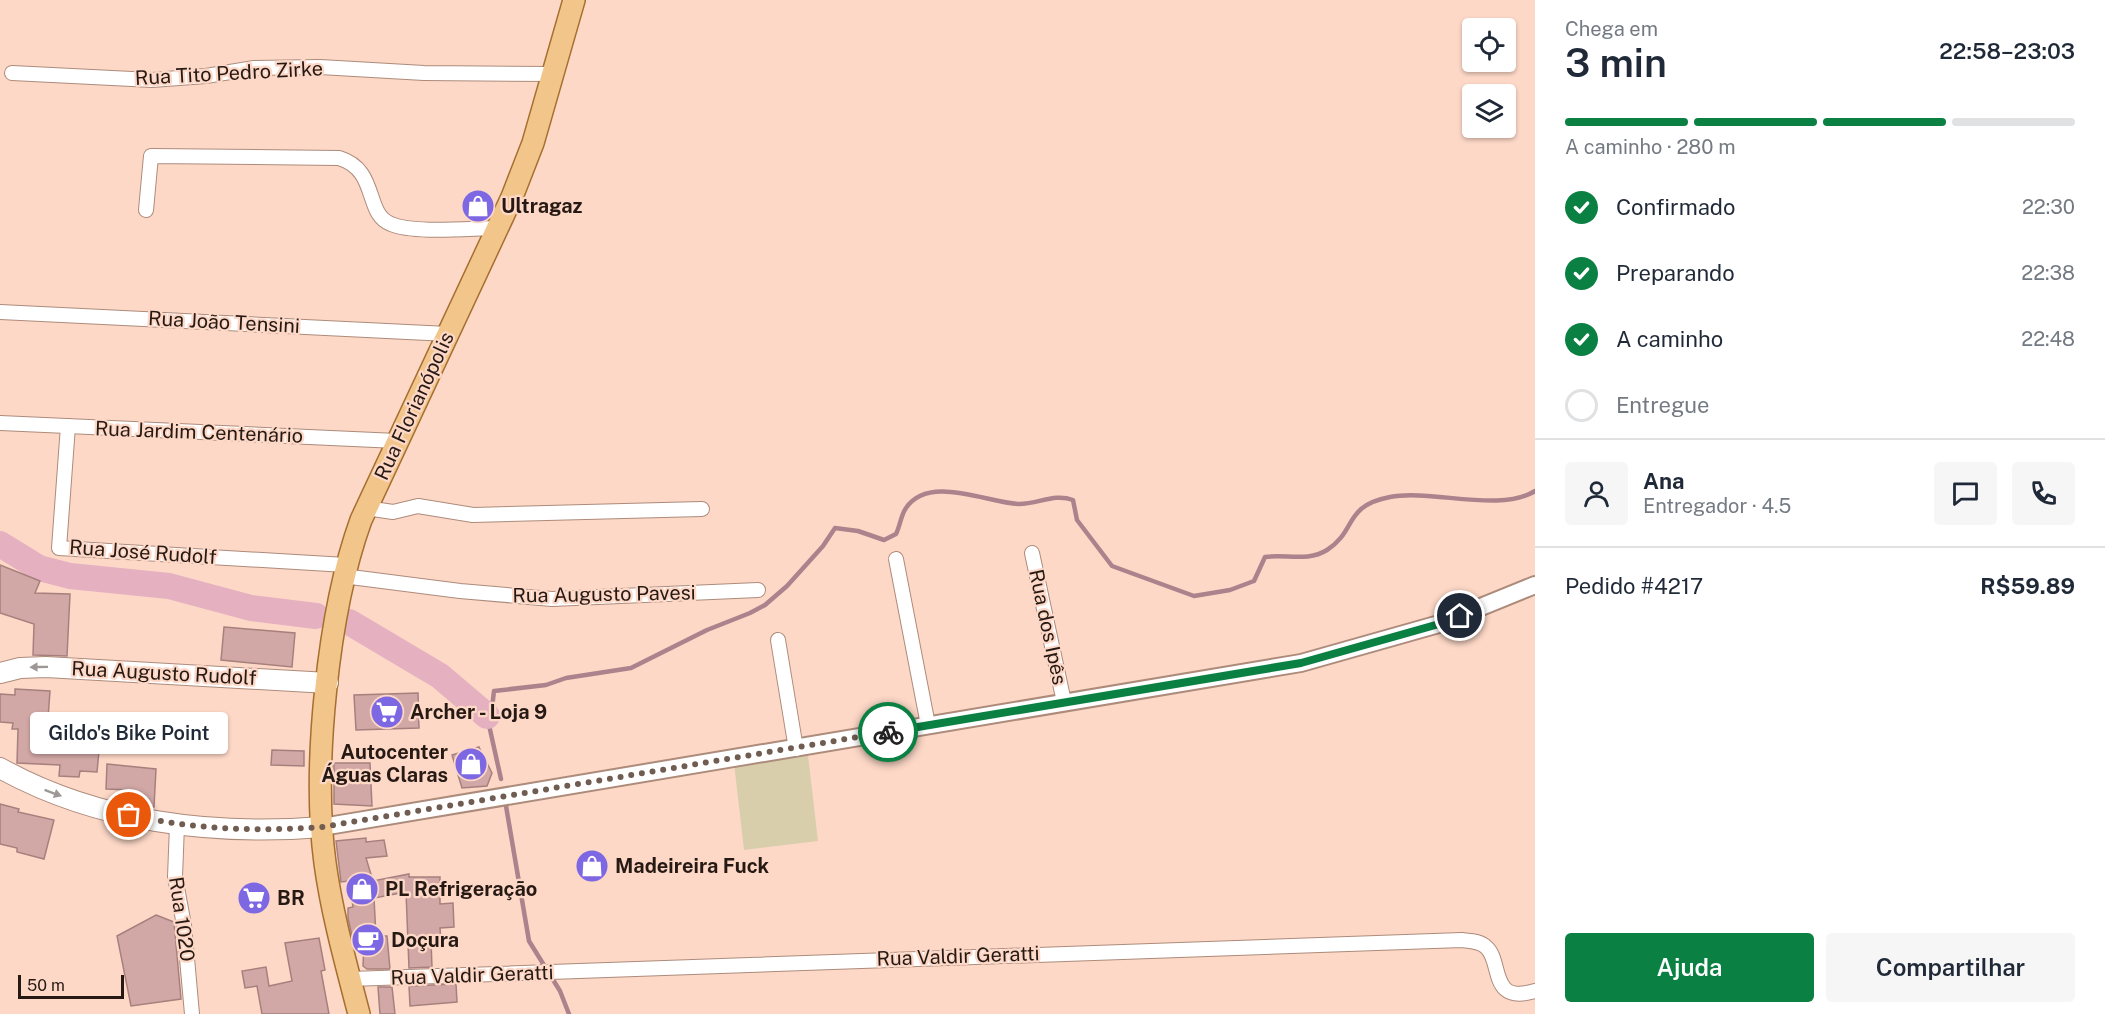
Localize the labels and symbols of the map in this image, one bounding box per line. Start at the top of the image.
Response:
street label: Rua Tito Pedro Zirke [134,56,324,90]
shop icon: Ultragaz [460,188,496,224]
place label: Ultragaz [501,194,583,218]
street label: Rua João Tensini [148,306,300,338]
street label: Rua Florianópolis [369,328,459,484]
street label: Rua Jardim Centenário [94,416,304,448]
street label: Rua José Rudolf [68,535,218,569]
street label: Rua dos Ipês [1024,567,1072,687]
street label: Rua Augusto Pavesi [512,580,696,608]
pin [1434,590,1485,641]
street label: Rua Augusto Rudolf [71,656,257,690]
one-way arrow [29,662,48,672]
supermarket icon: Archer - Loja 9 [369,694,405,730]
place label: Archer - Loja 9 [410,700,547,724]
courier [858,702,918,762]
callout: Gildo's Bike Point [30,713,228,755]
place label: Autocenter Águas Claras [321,740,448,787]
shop icon: Autocenter Águas Claras [453,746,489,782]
one-way arrow [44,788,62,798]
pin [103,789,154,840]
shop icon: Madeireira Fuck [574,848,610,884]
place label: Madeireira Fuck [615,854,770,878]
shop icon: PL Refrigeração [344,871,380,907]
street label: Rua 1020 [164,875,200,963]
place label: PL Refrigeração [385,877,537,901]
supermarket icon: BR [236,880,272,916]
place label: BR [277,886,305,910]
cafe icon: Doçura [350,922,386,958]
place label: Doçura [391,928,459,952]
street label: Rua Valdir Geratti [876,941,1040,971]
street label: Rua Valdir Geratti [390,960,554,990]
scale bar [18,972,124,1000]

